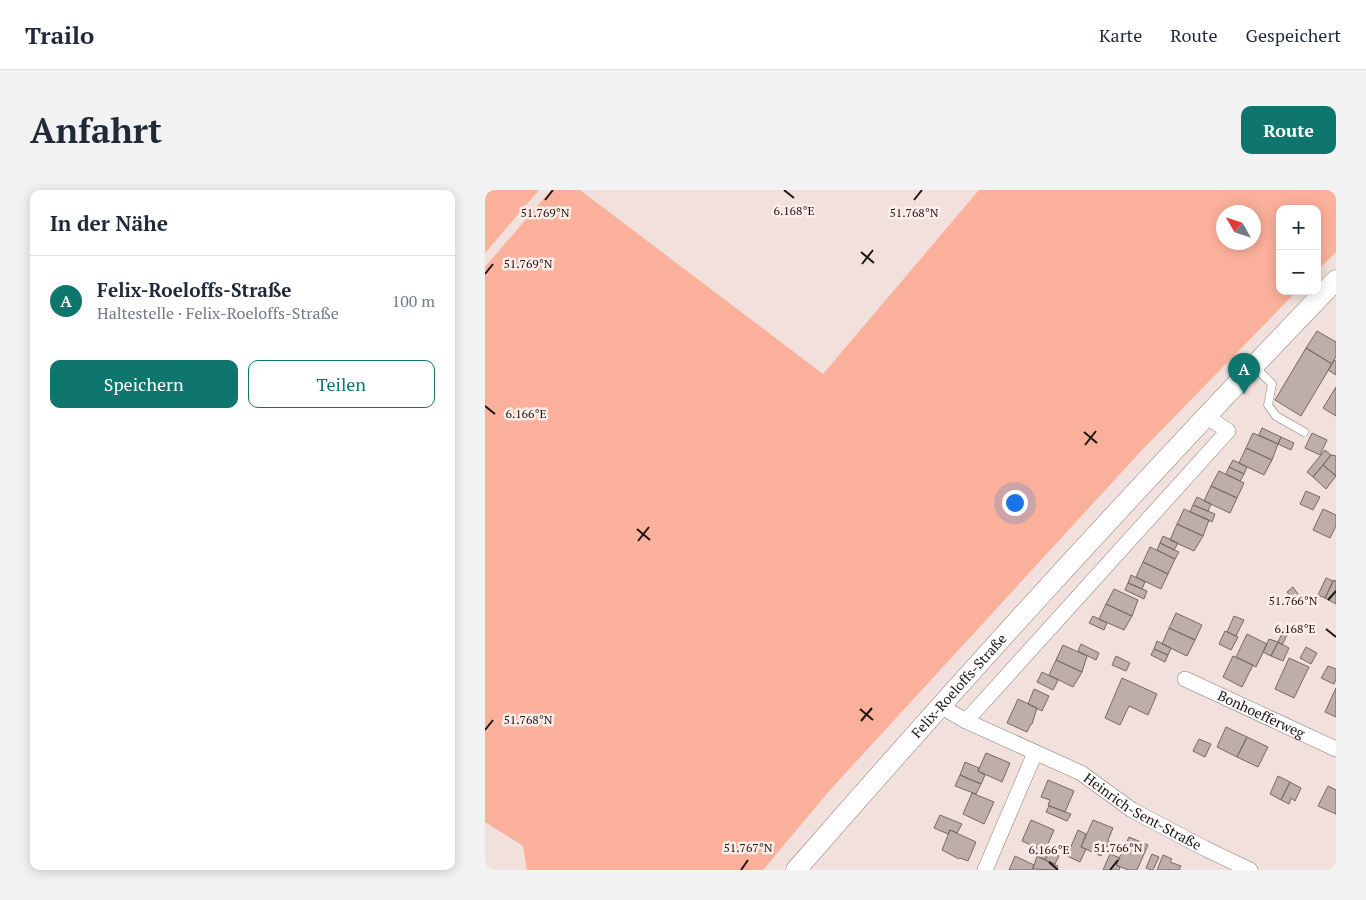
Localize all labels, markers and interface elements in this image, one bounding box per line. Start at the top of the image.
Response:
text: Trailo [25,19,94,51]
text: Karte [1099,23,1142,47]
text: Route [1170,23,1218,47]
text: Gespeichert [1246,23,1341,47]
button: Route [1241,106,1336,154]
text: Anfahrt [30,107,162,153]
text: 6.168°E [773,203,815,218]
text: 51.769°N [520,205,570,220]
text: 51.768°N [889,205,939,220]
north arrow [1216,205,1261,250]
map controls [1276,205,1321,295]
button: + [1276,205,1321,250]
text: In der Nähe [50,209,168,237]
button: − [1276,250,1321,295]
text: 51.769°N [503,256,553,271]
text: Felix-Roeloffs-Straße [97,277,291,302]
text: A [60,290,72,312]
text: 100 m [392,290,435,312]
text: Haltestelle · Felix-Roeloffs-Straße [97,302,339,324]
pin: A [1228,353,1260,394]
button: Speichern [50,360,238,408]
button: Teilen [248,360,435,408]
text: 6.166°E [505,406,547,421]
your location [1002,490,1028,516]
text: 51.766°N [1268,593,1318,608]
text: 6.168°E [1274,621,1316,636]
street label: Felix-Roeloffs-Straße [907,629,1010,742]
street label: Bonhoefferweg [1215,685,1309,743]
text: 51.768°N [503,712,553,727]
street label: Heinrich-Sent-Straße [1080,768,1205,854]
text: 51.767°N [723,840,773,855]
text: 51.766°N [1093,840,1143,855]
text: 6.166°E [1028,842,1070,857]

